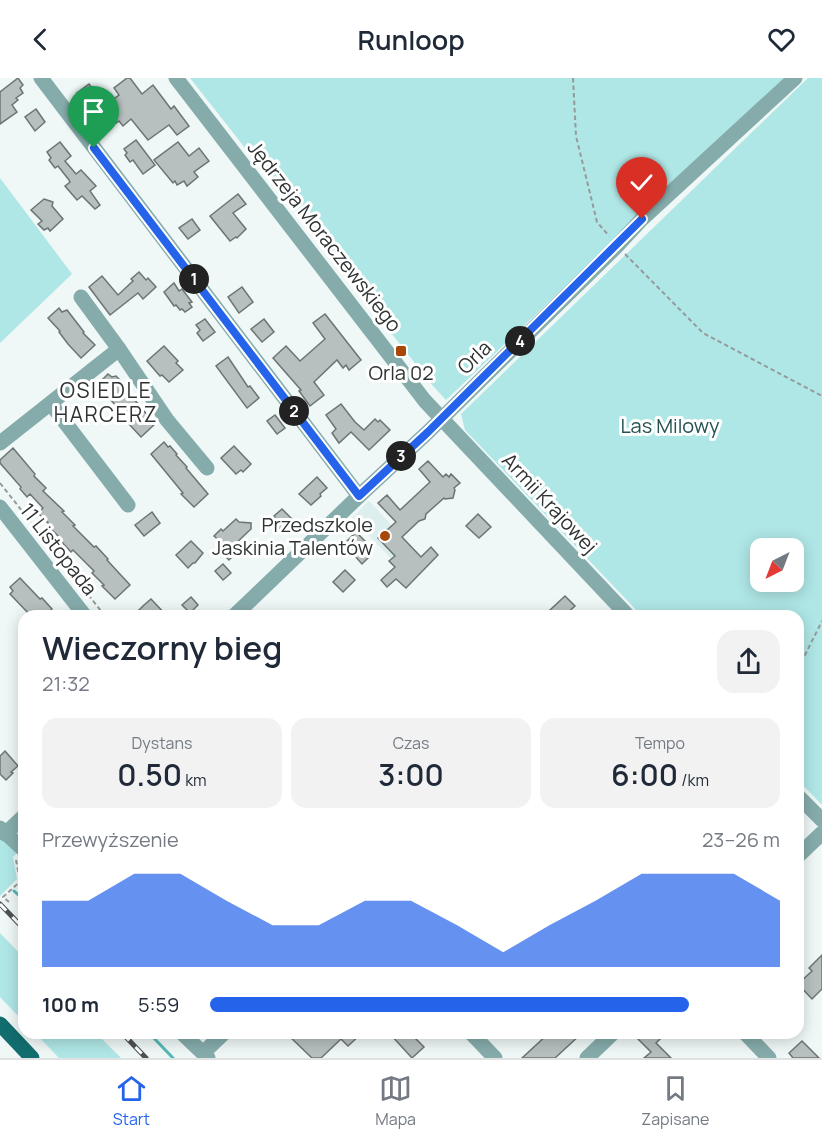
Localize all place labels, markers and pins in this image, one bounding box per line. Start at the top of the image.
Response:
pin [68,86,119,148]
pin [616,157,667,219]
pin: 1 [179,264,209,294]
pin: 4 [505,326,535,356]
marker: Orla 02 [394,344,408,358]
place label: Orla 02 [368,359,434,386]
pin: 2 [279,396,309,426]
pin: 3 [386,441,416,471]
place label: Przedszkole Jaskinia Talentów [212,511,373,561]
marker: Przedszkole Jaskinia Talentów [378,529,392,543]

